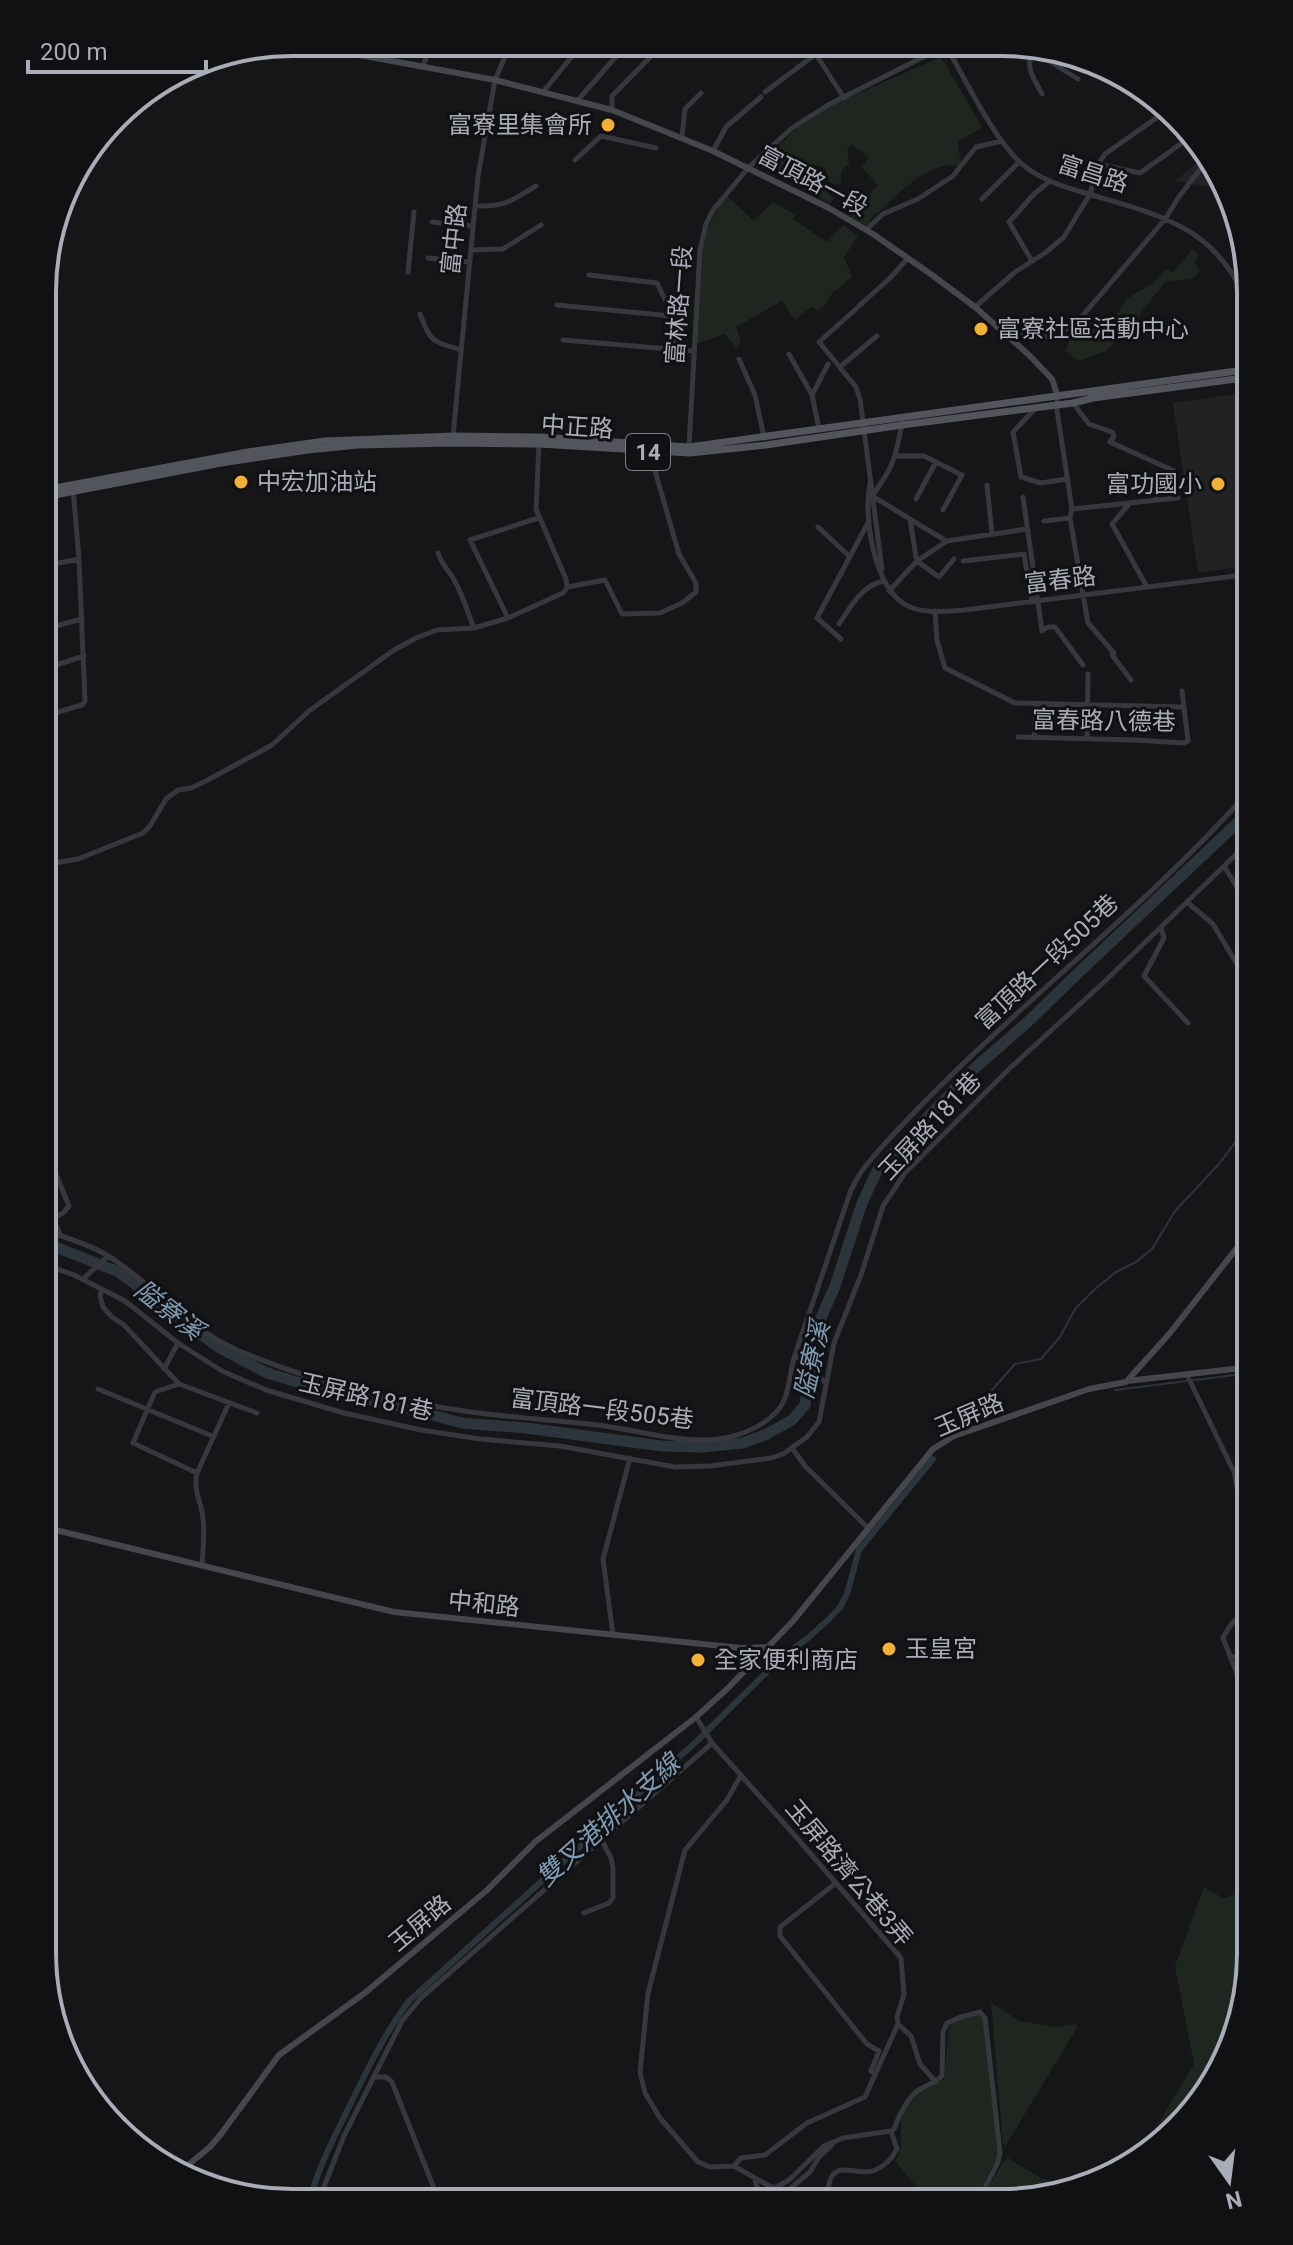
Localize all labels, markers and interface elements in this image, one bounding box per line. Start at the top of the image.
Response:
scale bar [28,24,206,74]
text: 200 m [40,38,107,66]
place label: 富寮里集會所 [448,111,592,139]
marker: 富寮里集會所 [599,116,617,134]
street label: 富頂路一段 [753,140,873,222]
street label: 富昌路 [1054,150,1132,198]
street label: 富中路 [436,202,472,276]
street label: 富林路一段 [661,244,697,366]
place label: 富寮社區活動中心 [997,315,1189,343]
marker: 富寮社區活動中心 [972,320,990,338]
street label: 中正路 [540,411,614,443]
road number: 14 [626,434,670,470]
place label: 中宏加油站 [257,468,377,496]
place label: 富功國小 [1106,470,1202,498]
marker: 中宏加油站 [232,473,250,491]
marker: 富功國小 [1209,475,1227,493]
street label: 富春路 [1023,562,1097,598]
street label: 富春路八德巷 [1032,706,1176,736]
street label: 富頂路一段505巷 [970,889,1124,1035]
street label: 玉屏路181巷 [873,1067,987,1185]
water label: 隘寮溪 [129,1274,212,1348]
water label: 隘寮溪 [789,1315,836,1401]
street label: 玉屏路181巷 [296,1368,436,1426]
street label: 富頂路一段505巷 [509,1384,695,1434]
street label: 玉屏路 [930,1388,1008,1442]
street label: 中和路 [447,1586,521,1622]
place label: 玉皇宮 [905,1635,977,1663]
marker: 玉皇宮 [880,1640,898,1658]
place label: 全家便利商店 [714,1646,858,1674]
marker: 全家便利商店 [689,1651,707,1669]
water label: 雙叉港排水支線 [530,1746,688,1892]
street label: 玉屏路濟公巷3弄 [780,1794,918,1952]
street label: 玉屏路 [383,1889,457,1957]
north arrow [1189,2141,1269,2221]
text: N [1223,2186,1244,2214]

